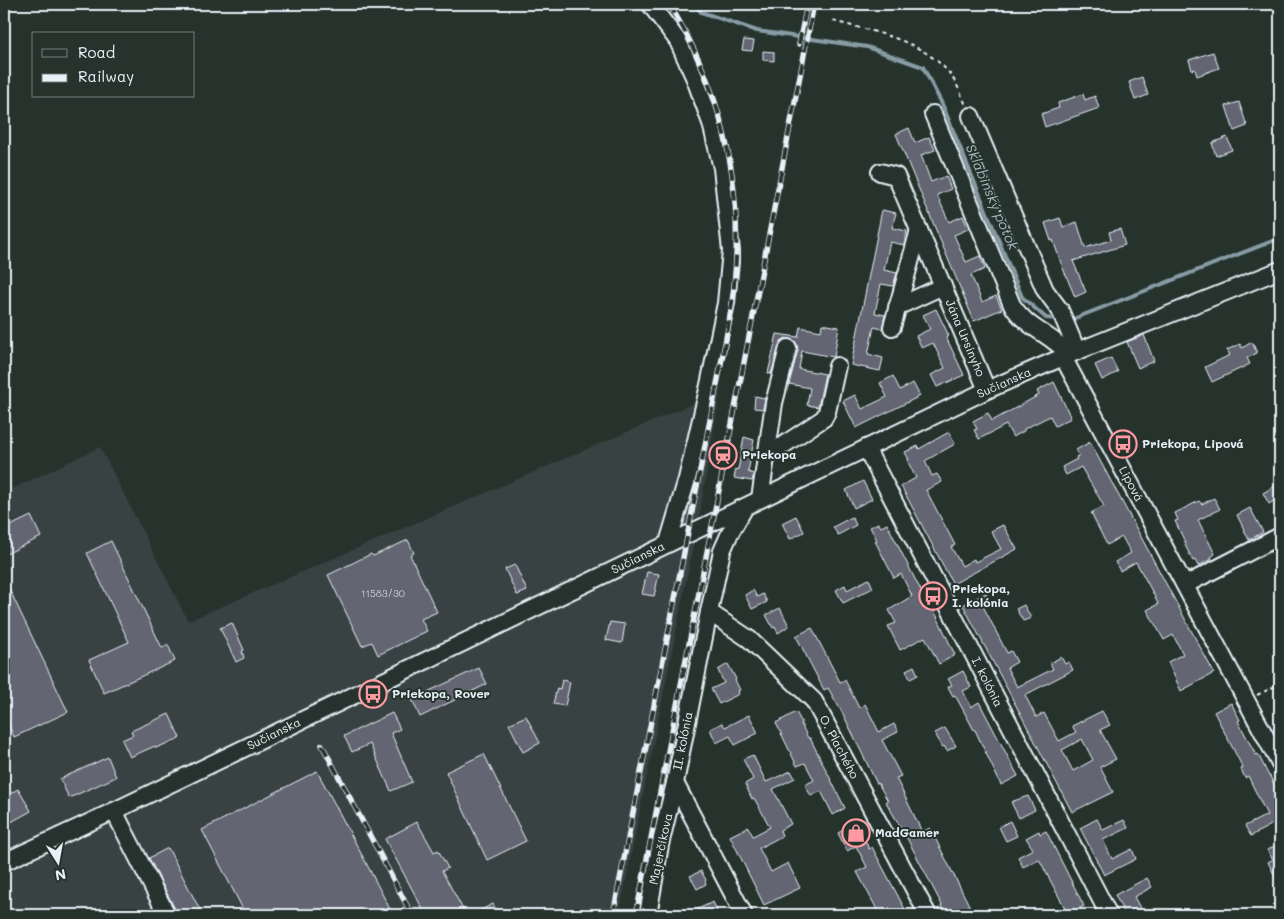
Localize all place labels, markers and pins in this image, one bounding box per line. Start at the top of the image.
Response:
bus stop icon: Priekopa, Lipová [1108,429,1138,459]
place label: Priekopa, Lipová [1142,435,1244,451]
station icon: Priekopa [708,440,738,470]
place label: Priekopa [742,446,796,462]
place label: Priekopa, I. kolónia [952,580,1010,610]
bus stop icon: Priekopa, I. kolónia [918,581,948,611]
bus stop icon: Priekopa, Rover [358,679,388,709]
place label: Priekopa, Rover [392,685,490,701]
shop icon: MadGamer [841,818,871,848]
place label: MadGamer [875,824,939,840]

